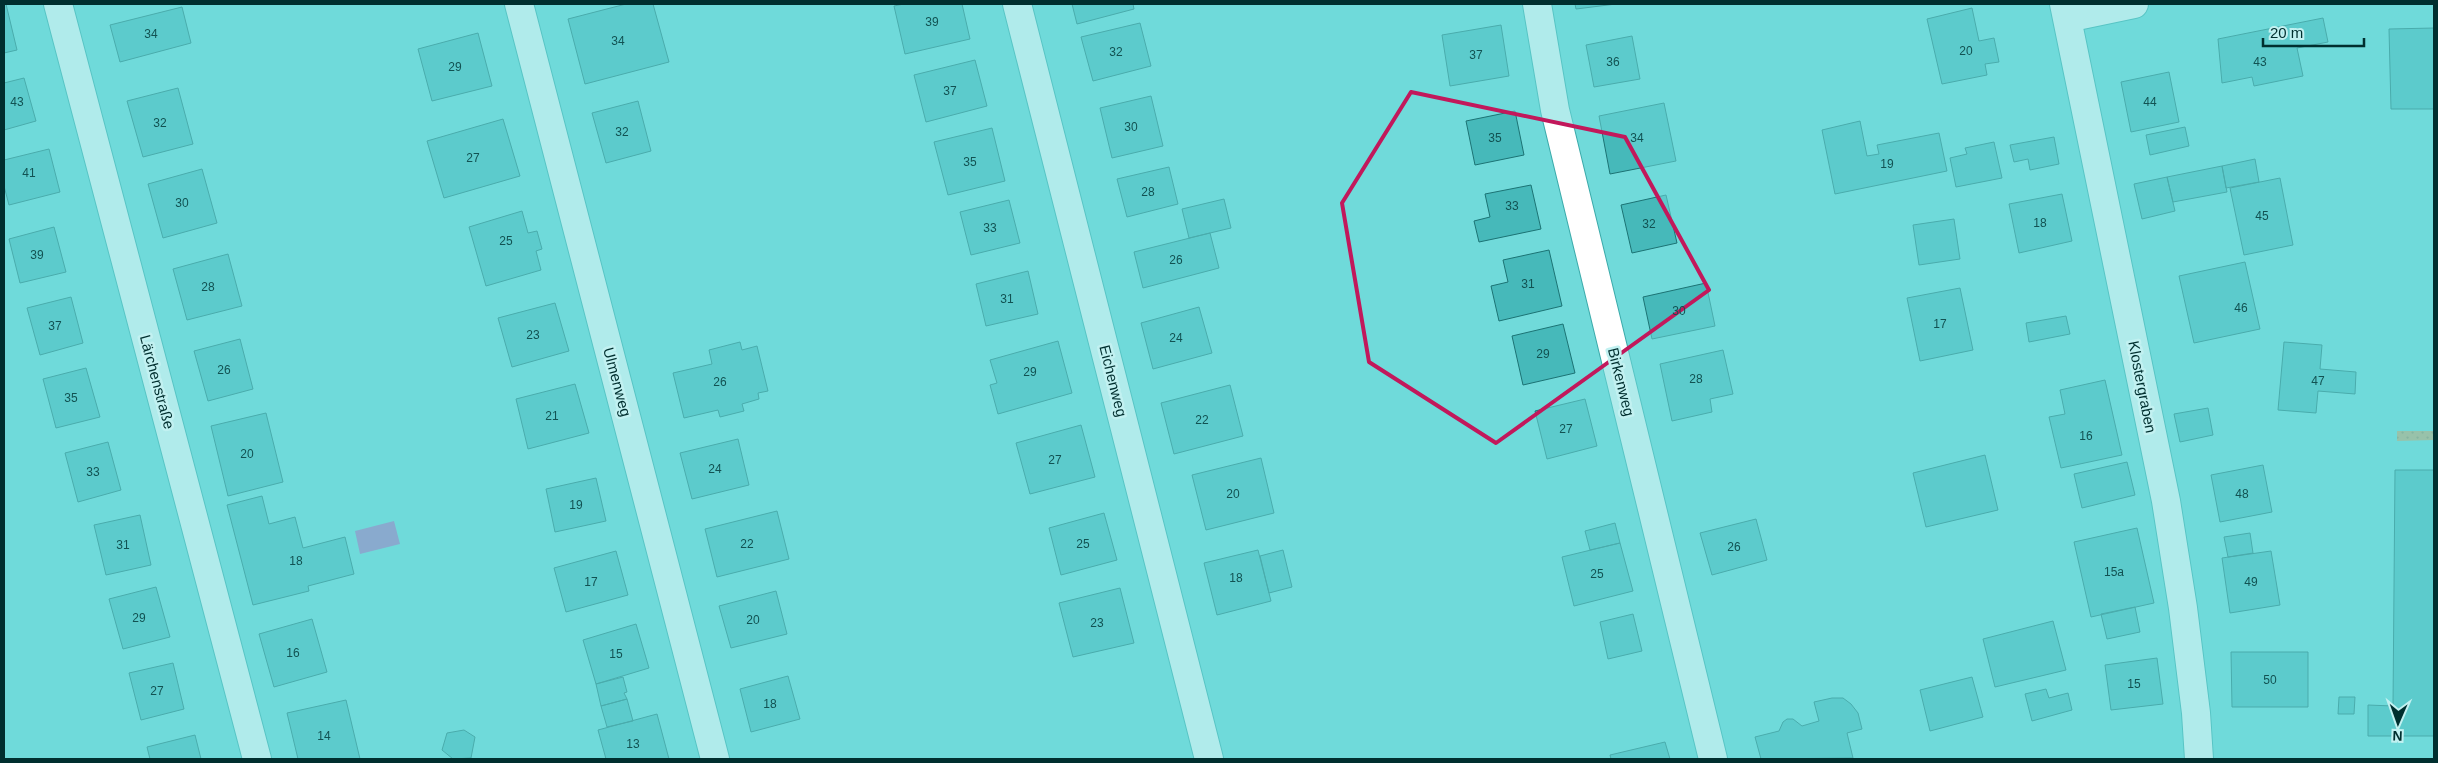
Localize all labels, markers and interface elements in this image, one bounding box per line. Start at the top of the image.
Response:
house number: 39 [925,15,939,29]
scale bar [2263,15,2364,47]
text: 20 m [2270,24,2303,41]
house number: 34 [144,27,158,41]
house number: 34 [611,34,625,48]
house number: 20 [1959,44,1973,58]
house number: 32 [1109,45,1123,59]
house number: 37 [1469,48,1483,62]
house number: 36 [1606,55,1620,69]
house number: 43 [2253,55,2267,69]
house number: 29 [448,60,462,74]
house number: 37 [943,84,957,98]
house number: 43 [10,95,24,109]
house number: 44 [2143,95,2157,109]
house number: 32 [153,116,167,130]
house number: 30 [1124,120,1138,134]
house number: 32 [615,125,629,139]
house number: 35 [1488,131,1502,145]
house number: 34 [1630,131,1644,145]
house number: 27 [466,151,480,165]
house number: 35 [963,155,977,169]
house number: 19 [1880,157,1894,171]
house number: 41 [22,166,36,180]
house number: 28 [1141,185,1155,199]
house number: 30 [175,196,189,210]
house number: 33 [1505,199,1519,213]
house number: 45 [2255,209,2269,223]
house number: 18 [2033,216,2047,230]
house number: 32 [1642,217,1656,231]
house number: 33 [983,221,997,235]
house number: 25 [499,234,513,248]
house number: 39 [30,248,44,262]
house number: 26 [1169,253,1183,267]
house number: 31 [1521,277,1535,291]
house number: 28 [201,280,215,294]
house number: 31 [1000,292,1014,306]
house number: 46 [2234,301,2248,315]
house number: 30 [1672,304,1686,318]
house number: 17 [1933,317,1947,331]
house number: 37 [48,319,62,333]
house number: 23 [526,328,540,342]
house number: 24 [1169,331,1183,345]
street label: Lärchenstraße [137,333,178,431]
street label: Klostergraben [2125,339,2160,434]
street label: Eichenweg [1096,343,1131,419]
street label: Ulmenweg [600,345,635,418]
street label: Birkenweg [1605,346,1638,418]
house number: 29 [1536,347,1550,361]
house number: 26 [217,363,231,377]
house number: 29 [1023,365,1037,379]
house number: 28 [1689,372,1703,386]
house number: 47 [2311,374,2325,388]
house number: 26 [713,375,727,389]
house number: 35 [64,391,78,405]
house number: 21 [545,409,559,423]
house number: 22 [1195,413,1209,427]
house number: 27 [1559,422,1573,436]
house number: 16 [2079,429,2093,443]
house number: 20 [240,447,254,461]
house number: 27 [1048,453,1062,467]
house number: 24 [708,462,722,476]
house number: 33 [86,465,100,479]
house number: 20 [1226,487,1240,501]
house number: 48 [2235,487,2249,501]
house number: 19 [569,498,583,512]
house number: 22 [740,537,754,551]
house number: 25 [1076,537,1090,551]
house number: 31 [116,538,130,552]
house number: 26 [1727,540,1741,554]
house number: 18 [289,554,303,568]
house number: 15a [2104,565,2124,579]
house number: 25 [1590,567,1604,581]
house number: 18 [1229,571,1243,585]
house number: 17 [584,575,598,589]
house number: 49 [2244,575,2258,589]
house number: 29 [132,611,146,625]
house number: 20 [746,613,760,627]
house number: 23 [1090,616,1104,630]
house number: 16 [286,646,300,660]
house number: 15 [609,647,623,661]
house number: 50 [2263,673,2277,687]
house number: 15 [2127,677,2141,691]
house number: 27 [150,684,164,698]
house number: 18 [763,697,777,711]
north arrow [2373,698,2423,748]
text: N [2392,728,2403,744]
house number: 14 [317,729,331,743]
house number: 13 [626,737,640,751]

